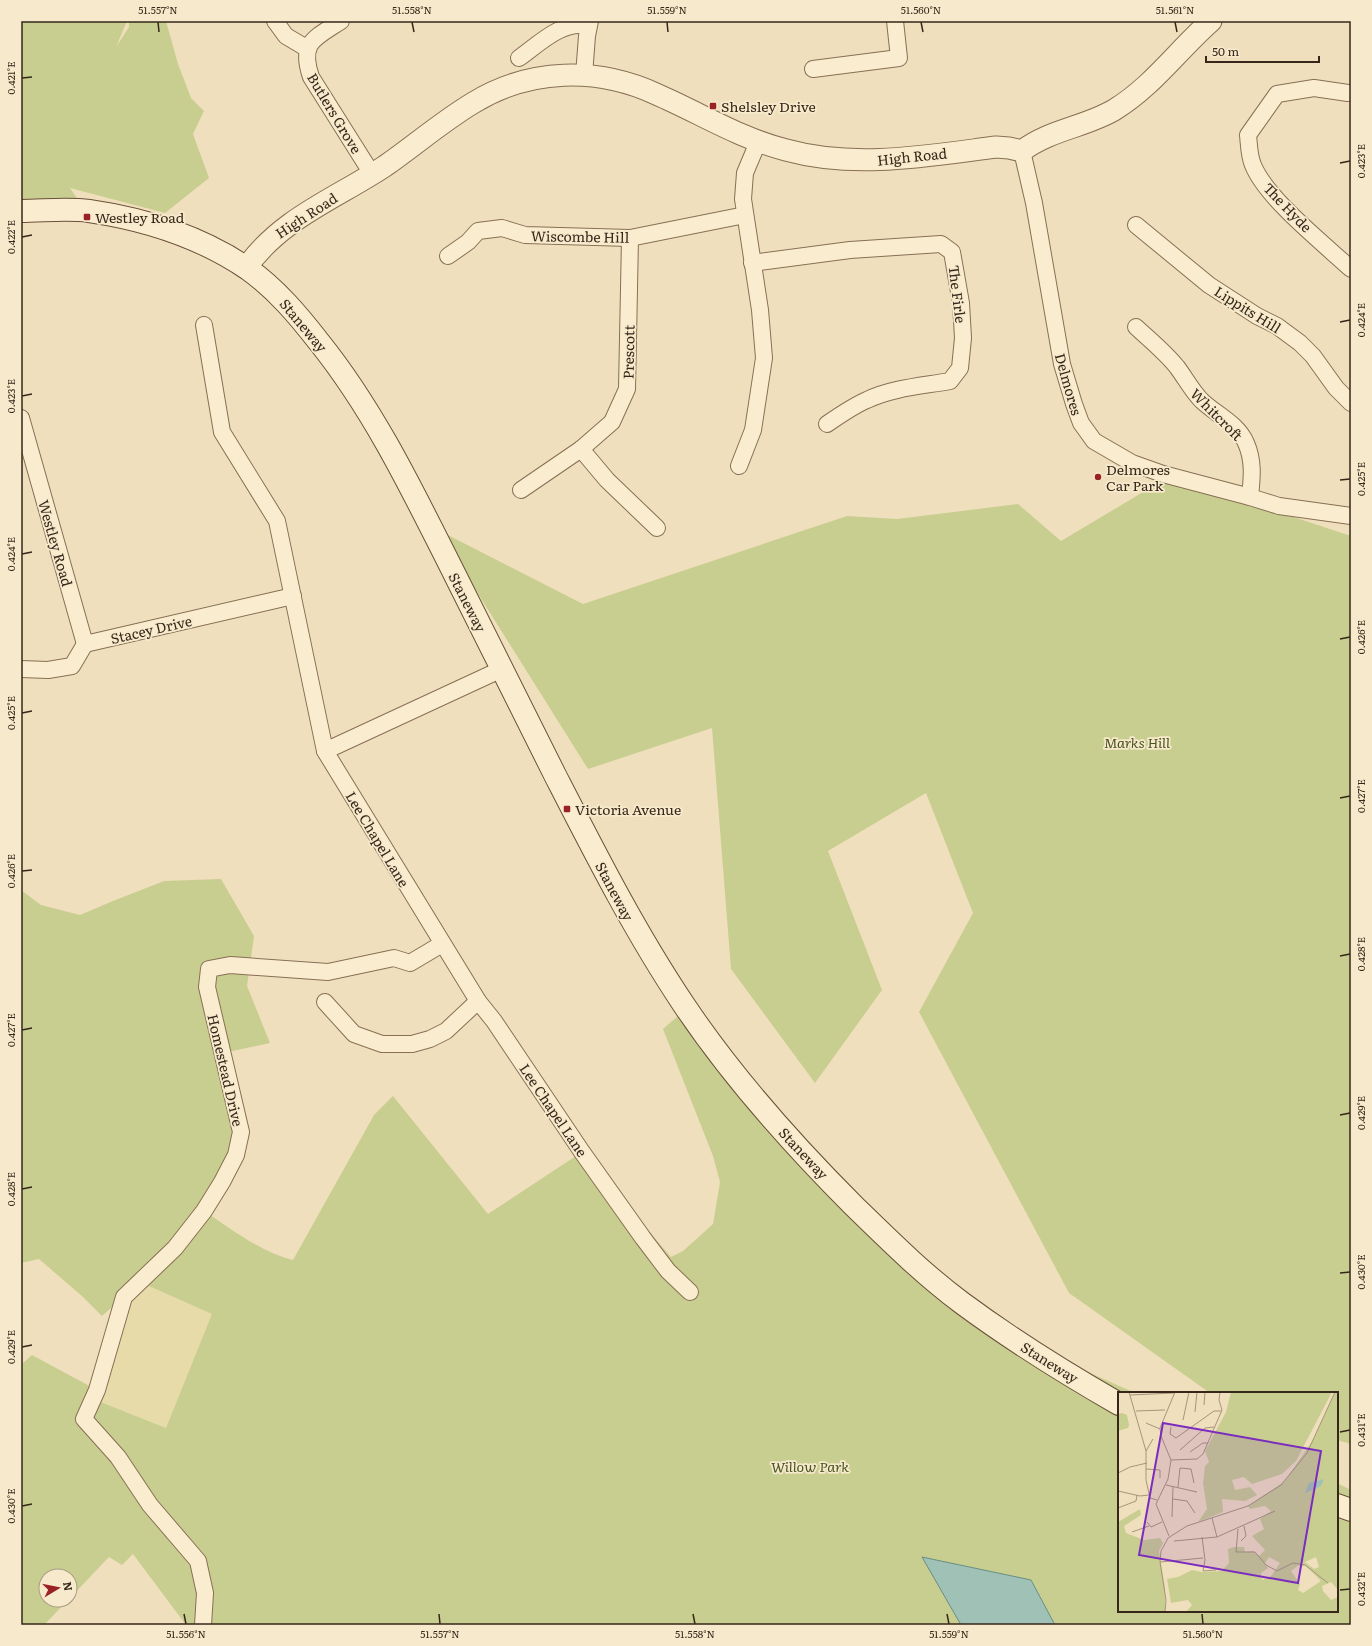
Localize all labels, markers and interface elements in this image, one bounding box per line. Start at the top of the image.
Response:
text: 51.557°N [138,2,178,17]
text: 51.558°N [392,2,432,17]
text: 51.559°N [647,2,687,17]
text: 51.560°N [901,2,941,17]
text: 51.561°N [1156,2,1194,17]
scale bar [1206,38,1319,64]
text: 50 m [1212,42,1239,60]
text: 0.421°E [3,61,18,95]
street label: Butlers Grove [303,69,367,157]
place label: Shelsley Drive [721,96,816,116]
marker: Shelsley Drive [708,101,718,111]
street label: High Road [876,142,948,170]
text: 0.423°E [1353,144,1368,178]
street label: The Hyde [1259,178,1317,236]
street label: High Road [271,187,341,242]
place label: Westley Road [95,207,185,227]
marker: Westley Road [82,212,92,222]
text: 0.422°E [3,220,18,254]
street label: Wiscombe Hill [531,225,630,247]
street label: The Firle [945,264,971,324]
street label: Lippits Hill [1211,281,1285,338]
street label: Staneway [276,294,333,357]
text: 0.424°E [1353,303,1368,337]
street label: Prescott [618,324,638,379]
street label: Delmores [1051,351,1087,417]
text: 0.423°E [3,379,18,413]
street label: Whitcroft [1186,383,1248,445]
place label: Delmores Car Park [1106,459,1170,495]
text: 0.425°E [1353,462,1368,496]
marker: Delmores Car Park [1093,472,1103,482]
street label: Westley Road [34,497,78,589]
text: 0.424°E [3,537,18,571]
street label: Staneway [445,569,492,636]
street label: Stacey Drive [108,610,194,648]
text: 0.426°E [1353,620,1368,654]
text: 0.425°E [3,696,18,730]
park label: Marks Hill [1104,732,1170,752]
text: 0.427°E [1353,779,1368,813]
street label: Lee Chapel Lane [341,787,415,891]
place label: Victoria Avenue [575,799,681,819]
marker: Victoria Avenue [562,804,572,814]
text: 0.426°E [3,854,18,888]
street label: Staneway [591,858,639,925]
text: 0.428°E [1353,937,1368,971]
street label: Homestead Drive [203,1012,249,1128]
text: 0.427°E [3,1013,18,1047]
street label: Lee Chapel Lane [515,1059,593,1161]
text: 0.429°E [1353,1096,1368,1130]
street label: Staneway [775,1123,834,1184]
text: 0.428°E [3,1172,18,1206]
text: 0.430°E [1353,1254,1368,1290]
text: 0.429°E [3,1330,18,1364]
street label: Staneway [1017,1337,1083,1388]
inset map [1118,1392,1338,1612]
text: 0.431°E [1353,1413,1368,1447]
park label: Willow Park [771,1456,849,1476]
text: 0.430°E [3,1488,18,1524]
north arrow [38,1568,78,1608]
text: 0.432°E [1353,1572,1368,1606]
text: N [60,1580,78,1592]
text: 51.556°N [166,1626,206,1641]
text: 51.557°N [420,1626,460,1641]
text: 51.558°N [675,1626,715,1641]
text: 51.559°N [929,1626,969,1641]
text: 51.560°N [1183,1626,1223,1641]

